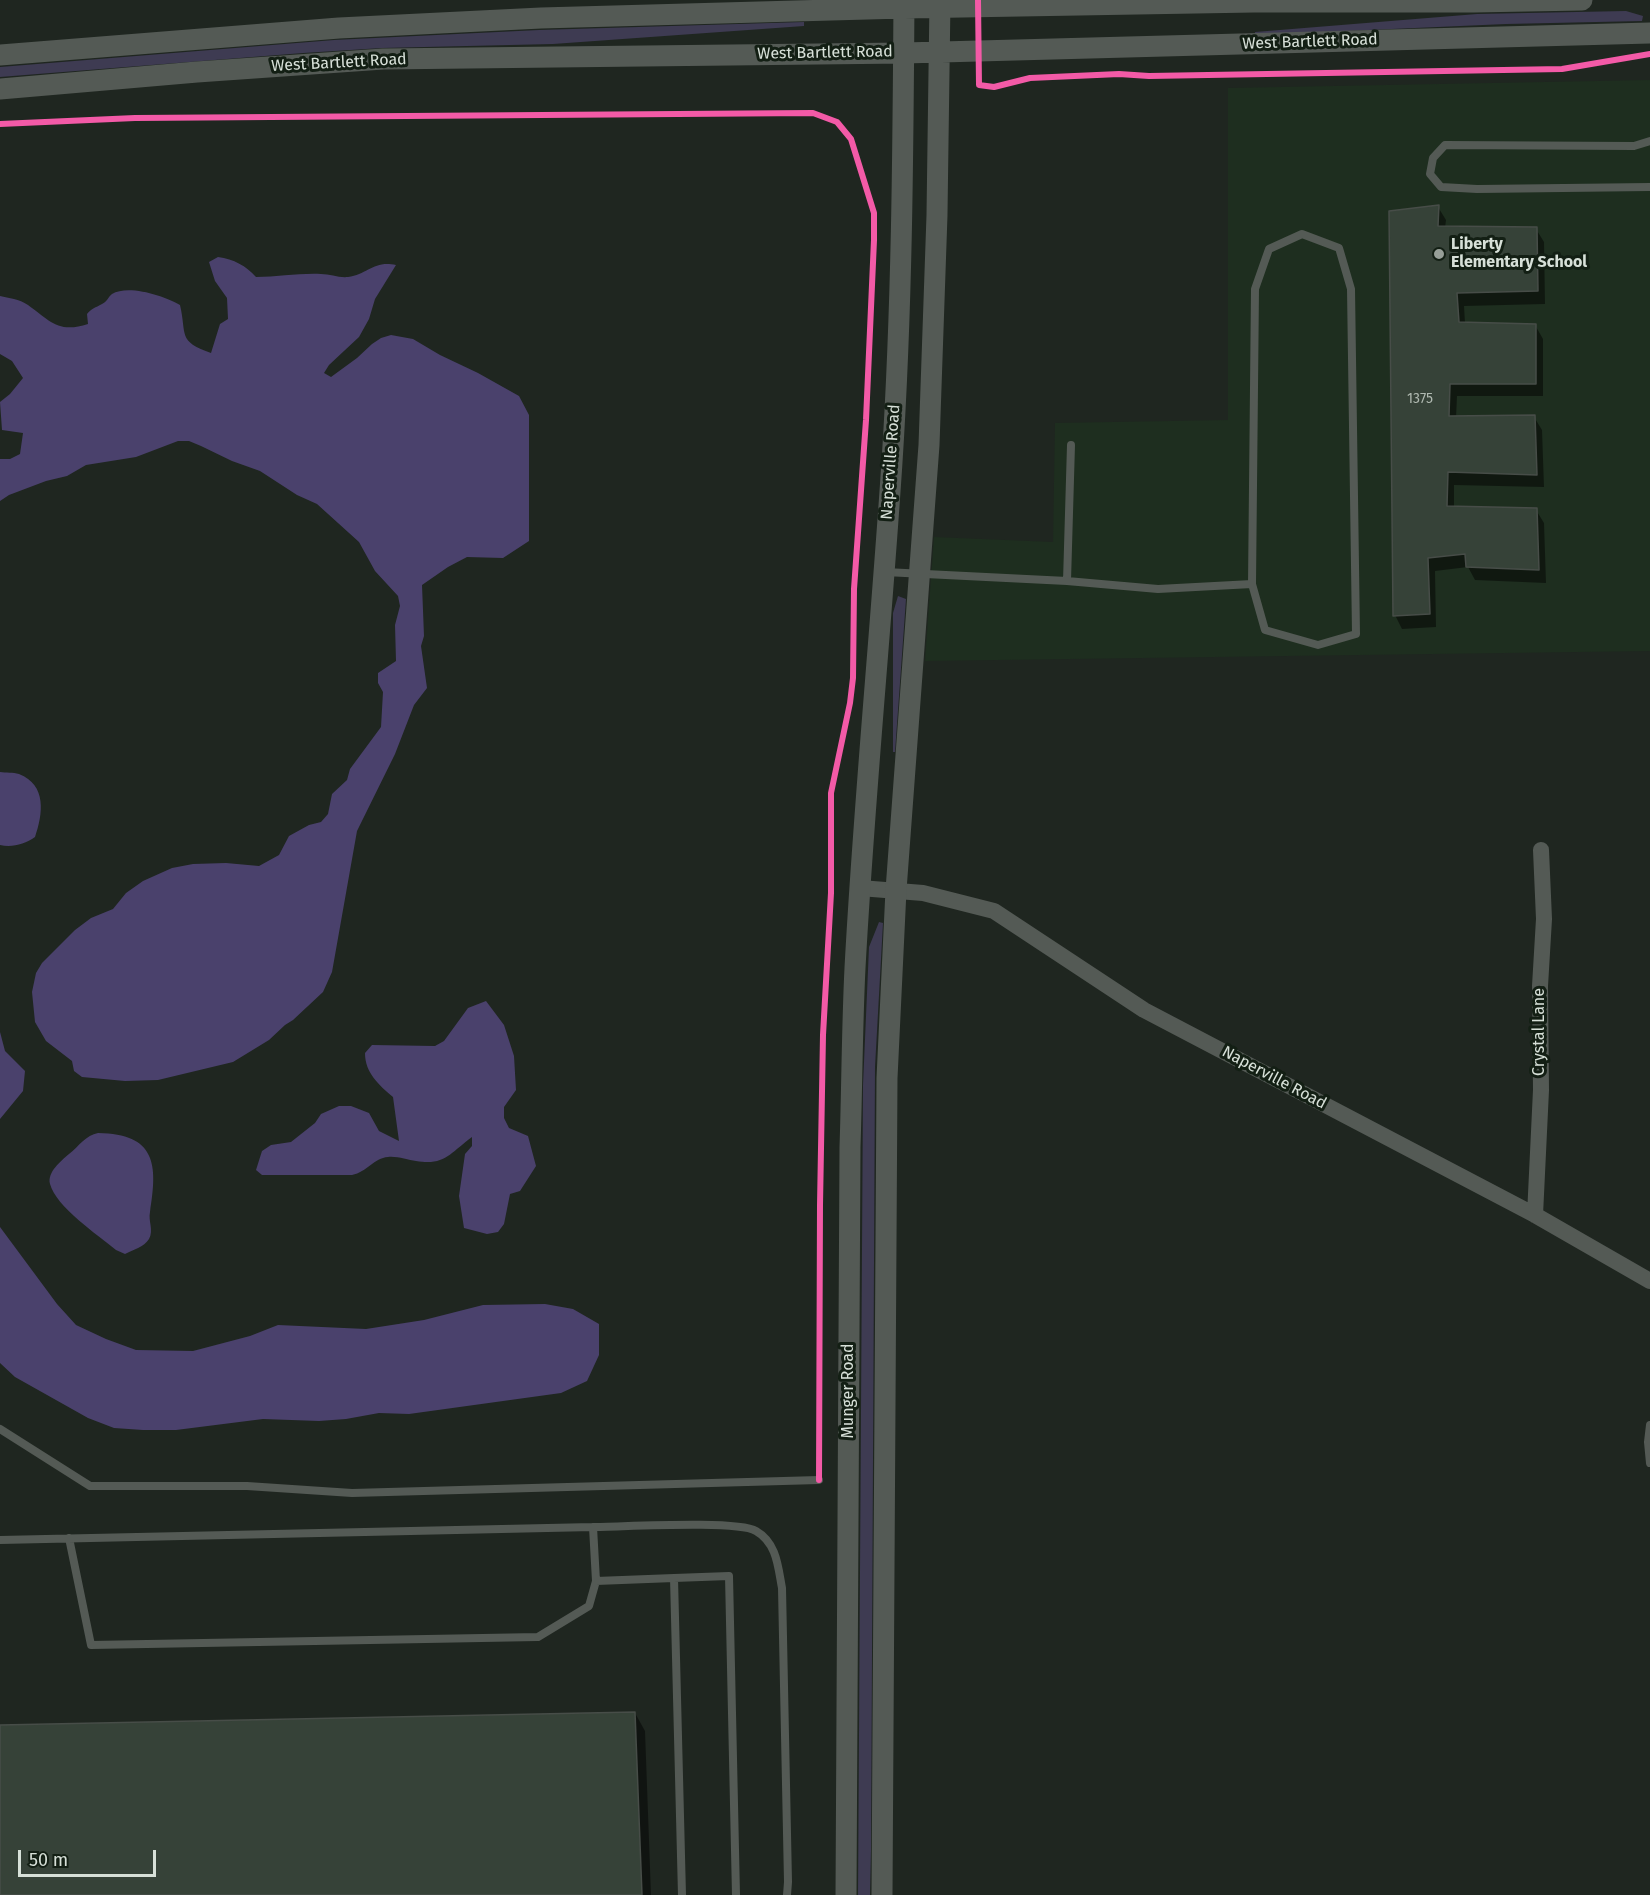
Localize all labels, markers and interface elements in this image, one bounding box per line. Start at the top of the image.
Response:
street label: West Bartlett Road [1242,30,1378,54]
street label: West Bartlett Road [757,42,893,64]
street label: West Bartlett Road [271,50,407,76]
place label: Liberty Elementary School [1451,235,1587,273]
marker: Liberty Elementary School [1432,247,1446,261]
house number: 1375 [1407,391,1433,407]
street label: Naperville Road [877,404,905,520]
street label: Crystal Lane [1530,988,1550,1076]
street label: Naperville Road [1218,1042,1330,1114]
street label: Munger Road [839,1343,859,1439]
scale bar [21,1838,159,1876]
text: 50 m [29,1849,68,1871]

